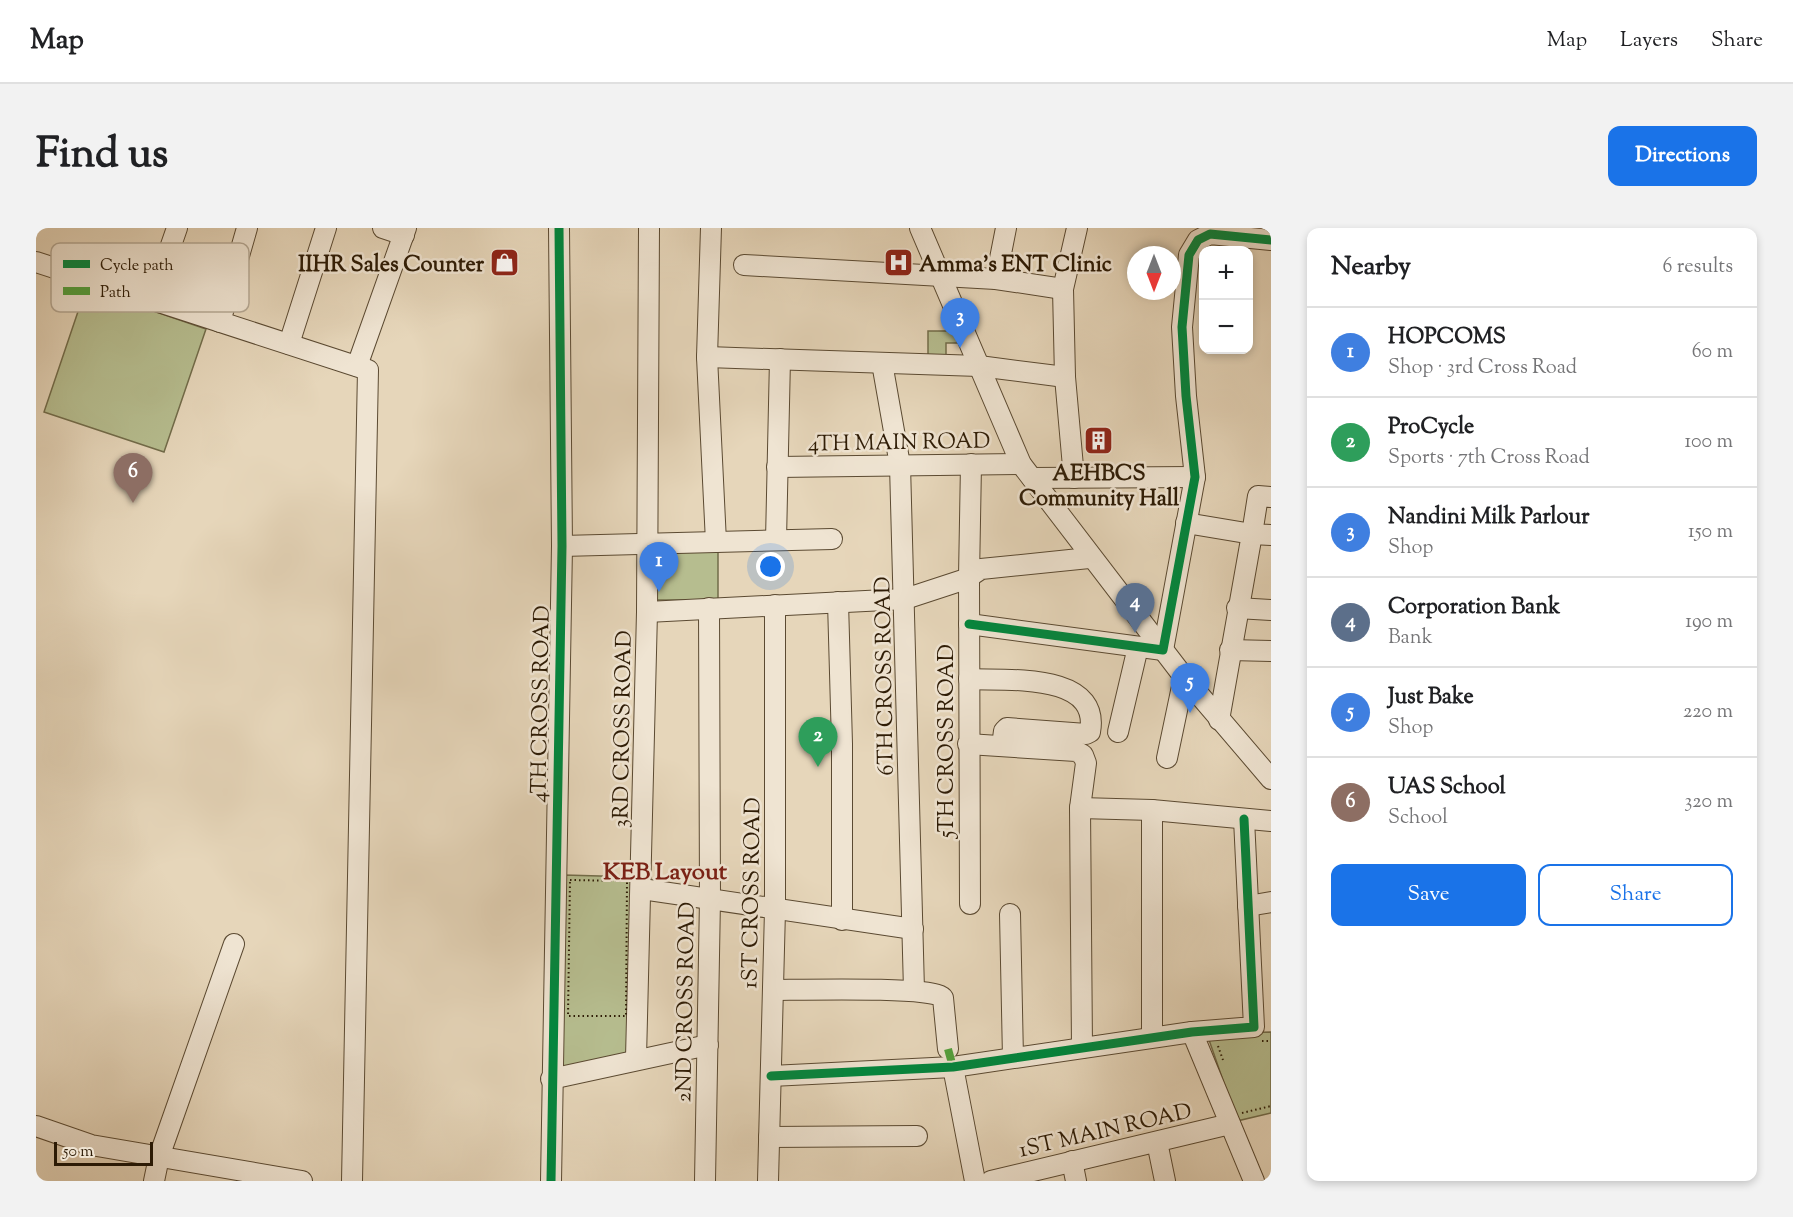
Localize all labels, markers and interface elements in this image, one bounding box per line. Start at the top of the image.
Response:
text: Map [30,21,84,61]
text: Map [1547,26,1587,56]
text: Layers [1620,26,1678,56]
text: Share [1711,26,1763,56]
text: Find us [36,126,168,186]
button: Directions [1608,126,1757,186]
legend [51,243,249,312]
north arrow [1127,246,1181,300]
map controls [1199,246,1253,354]
button: + [1199,246,1253,300]
shop icon: IIHR Sales Counter [489,247,521,279]
hospital icon: Amma's ENT Clinic [882,247,914,279]
text: Nearby [1331,249,1411,286]
place label: IIHR Sales Counter [298,250,485,282]
place label: Amma's ENT Clinic [919,250,1112,282]
text: 6 results [1663,253,1733,282]
text: Cycle path [100,255,174,278]
text: Path [100,282,131,305]
pin: 3 [940,298,980,348]
button: − [1199,300,1253,354]
text: HOPCOMS [1388,322,1506,354]
text: 1 [1347,338,1354,367]
text: 60 m [1692,338,1733,367]
text: Shop · 3rd Cross Road [1388,354,1577,383]
text: ProCycle [1388,412,1474,444]
building icon: AEHBCS Community Hall [1083,424,1115,456]
street label: 4TH MAIN ROAD [808,426,991,462]
text: 2 [1346,428,1355,457]
text: 100 m [1684,428,1733,457]
text: Sports · 7th Cross Road [1388,444,1590,473]
pin: 6 [114,454,152,503]
place label: AEHBCS Community Hall [1019,459,1180,516]
text: Nandini Milk Parlour [1388,502,1589,534]
text: 3 [1346,518,1355,547]
text: 150 m [1688,518,1733,547]
text: Shop [1388,534,1433,563]
pin: 1 [640,542,678,592]
your location [756,552,785,581]
street label: 6TH CROSS ROAD [868,576,904,776]
pin: 4 [1116,584,1154,633]
text: Corporation Bank [1388,592,1560,624]
street label: 4TH CROSS ROAD [524,605,560,803]
text: 4 [1345,608,1356,637]
text: 190 m [1685,608,1733,637]
text: Bank [1388,624,1433,653]
street label: 3RD CROSS ROAD [606,630,642,828]
street label: 5TH CROSS ROAD [932,644,964,840]
pin: 5 [1170,664,1210,713]
text: Just Bake [1388,682,1474,714]
text: 5 [1347,698,1354,727]
text: 220 m [1683,698,1733,727]
text: Shop [1388,714,1433,743]
pin: 2 [798,718,838,767]
text: UAS School [1388,772,1506,804]
text: 6 [1346,788,1355,817]
text: 320 m [1684,788,1733,817]
street label: 1ST CROSS ROAD [735,797,771,989]
text: School [1388,804,1448,833]
district label: KEB Layout [603,856,728,890]
button: Save [1331,864,1526,926]
button: Share [1538,864,1733,926]
street label: 2ND CROSS ROAD [669,901,705,1103]
street label: 1ST MAIN ROAD [1016,1096,1195,1167]
scale bar [54,1139,153,1166]
text: 50 m [63,1141,94,1164]

